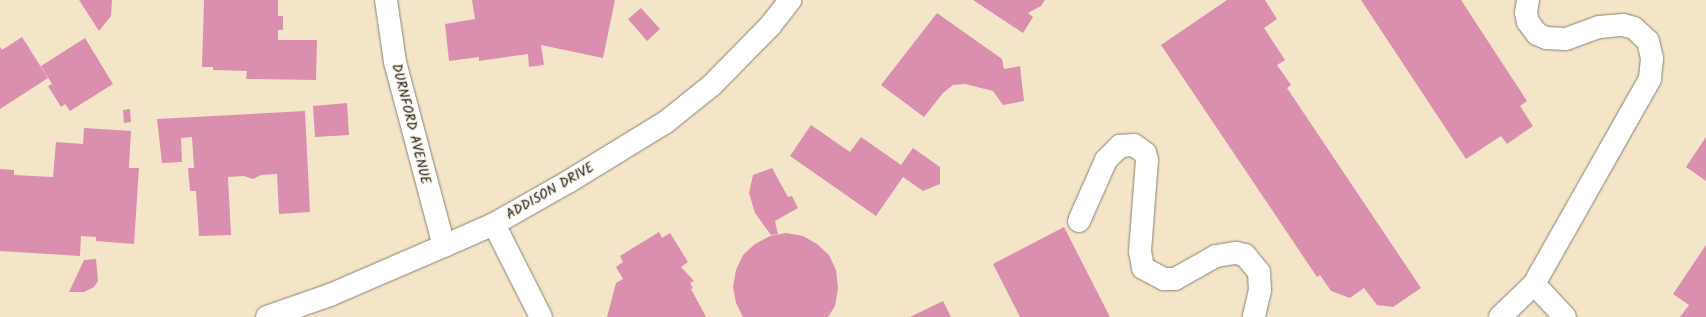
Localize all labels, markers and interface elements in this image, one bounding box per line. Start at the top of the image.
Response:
street label: DURNFORD AVENUE [388,62,434,186]
street label: ADDISON DRIVE [503,159,597,223]

